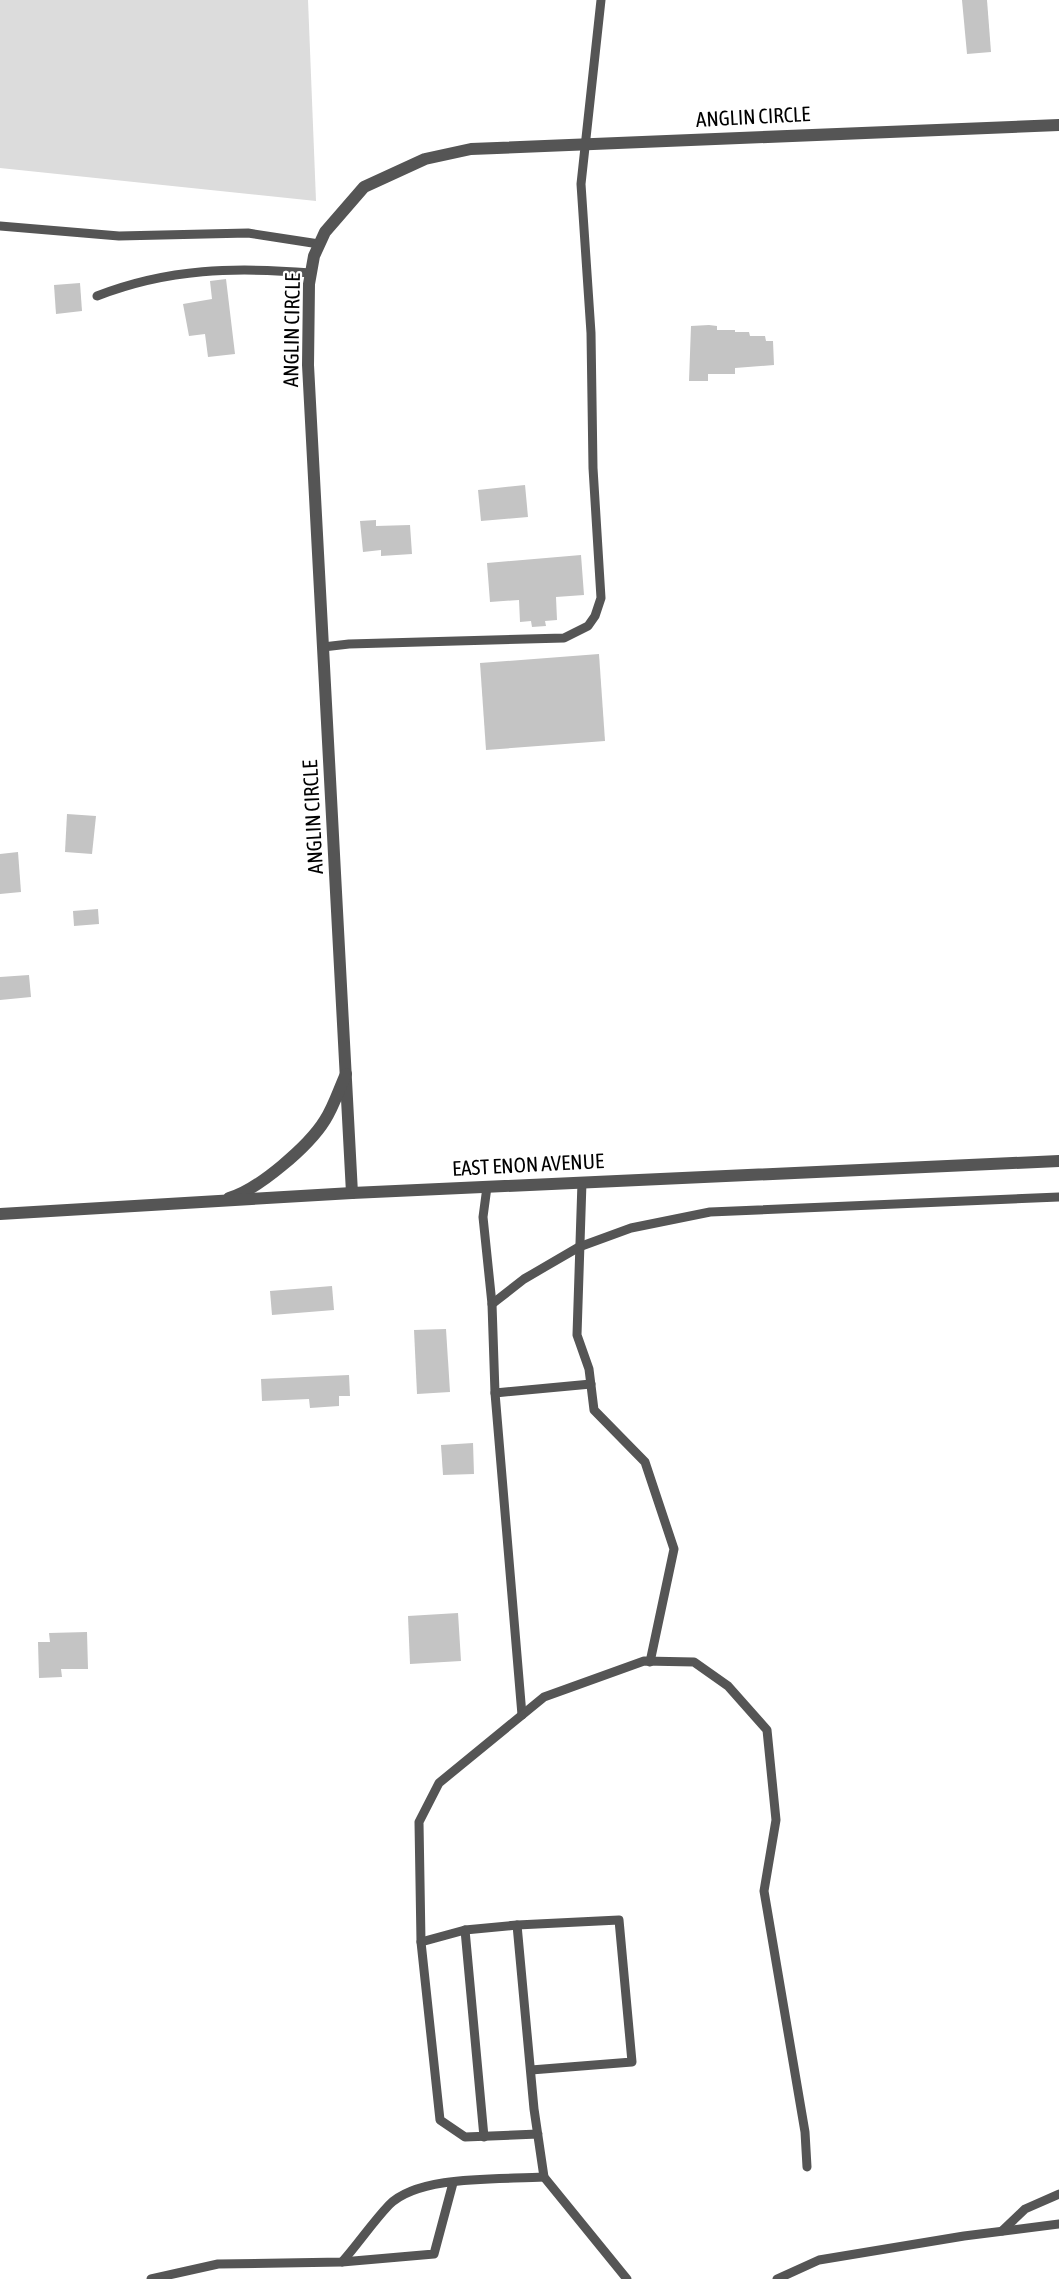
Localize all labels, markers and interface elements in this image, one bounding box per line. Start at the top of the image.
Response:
street label: ANGLIN CIRCLE [695,101,811,131]
street label: ANGLIN CIRCLE [278,273,304,387]
street label: ANGLIN CIRCLE [297,759,327,875]
street label: EAST ENON AVENUE [451,1148,604,1180]

